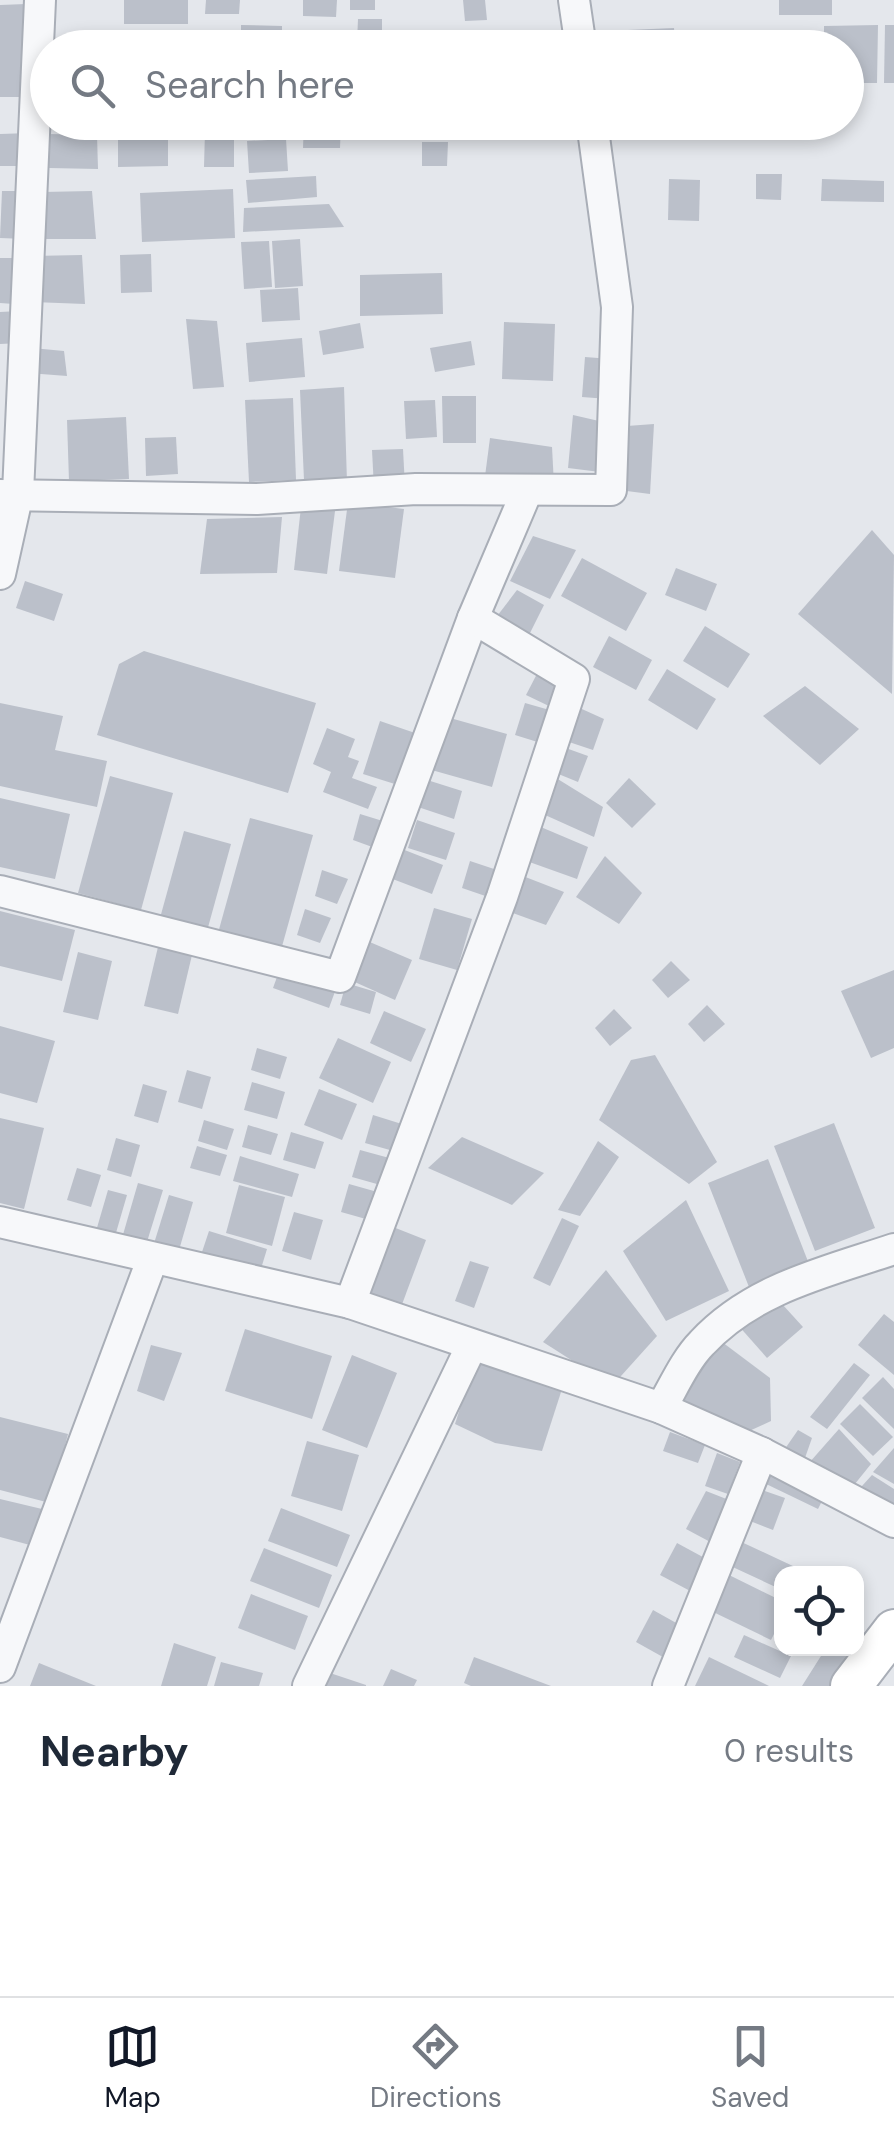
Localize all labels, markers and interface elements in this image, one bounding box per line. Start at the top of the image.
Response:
search box [30,30,864,140]
icon: search [65,58,120,113]
text: Search here [145,60,355,110]
map controls [774,1566,864,1656]
button: locate [774,1566,864,1656]
text: Nearby [40,1724,189,1779]
text: 0 results [724,1730,854,1772]
tab: Map [105,2019,161,2116]
tab: Directions [370,2019,502,2116]
tab: Saved [711,2019,789,2116]

